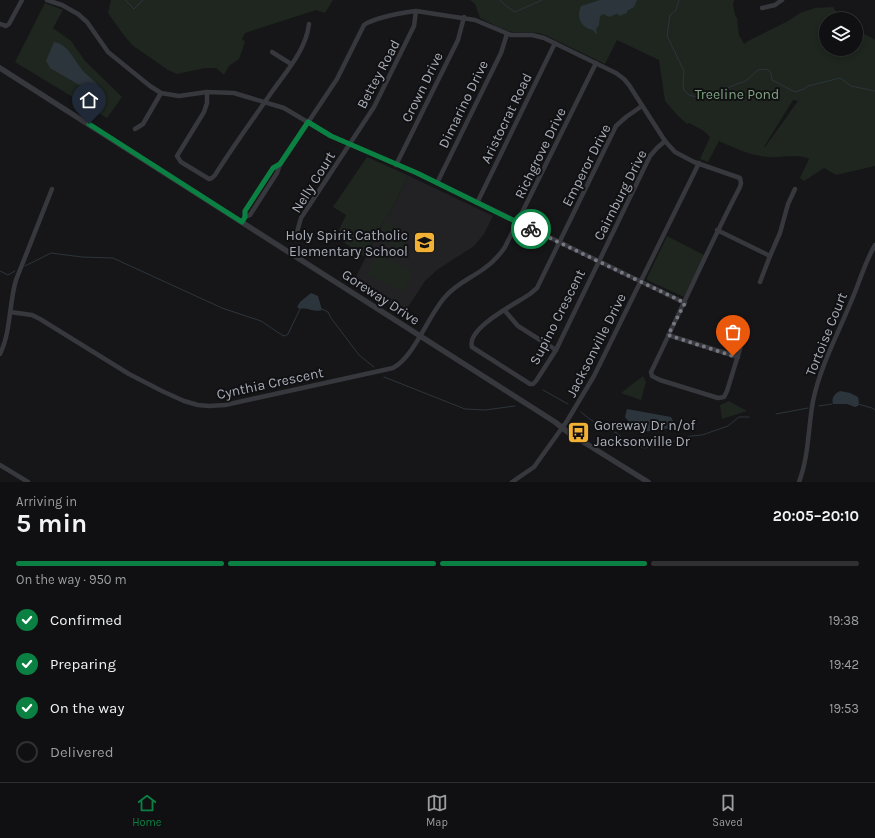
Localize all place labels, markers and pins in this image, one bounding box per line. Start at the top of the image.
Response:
pin [72,83,106,124]
place label: Holy Spirit Catholic Elementary School [286,227,408,260]
school or university icon: Holy Spirit Catholic Elementary School [411,230,437,256]
pin [716,315,750,356]
place label: Goreway Dr n/of Jacksonville Dr [594,417,695,450]
bus stop icon: Goreway Dr n/of Jacksonville Dr [565,420,591,446]

